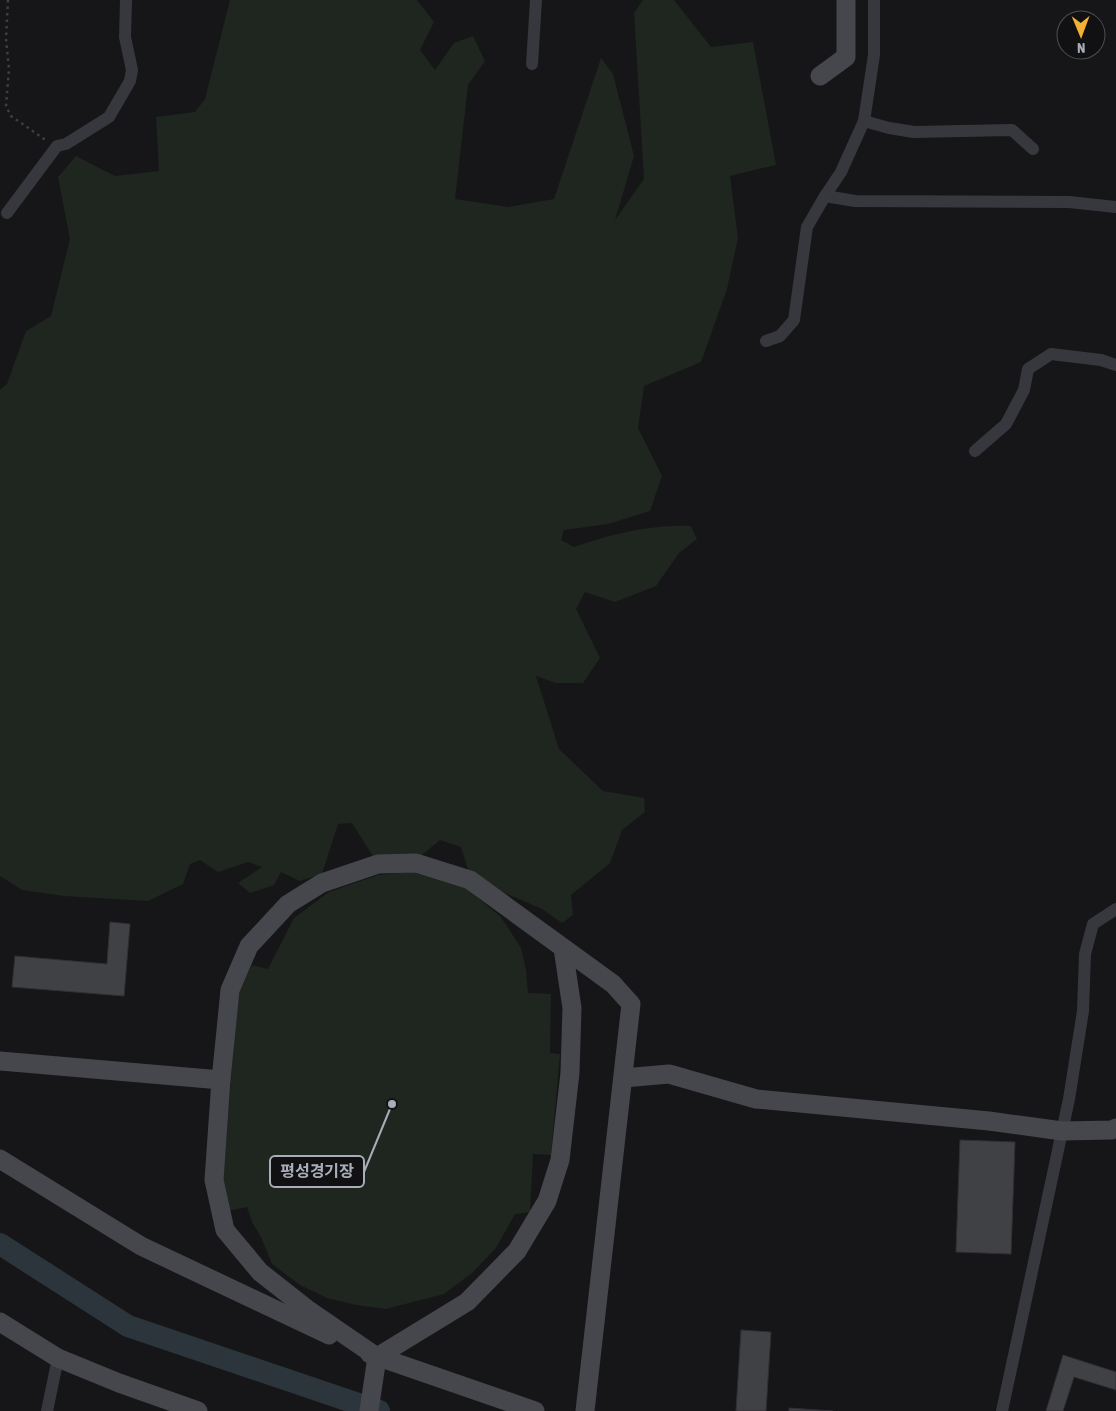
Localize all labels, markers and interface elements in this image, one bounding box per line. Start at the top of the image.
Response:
north arrow [1056,10,1106,60]
text: N [1077,40,1085,56]
callout: 평성경기장 [270,1156,364,1187]
text: 평성경기장 [280,1162,354,1180]

